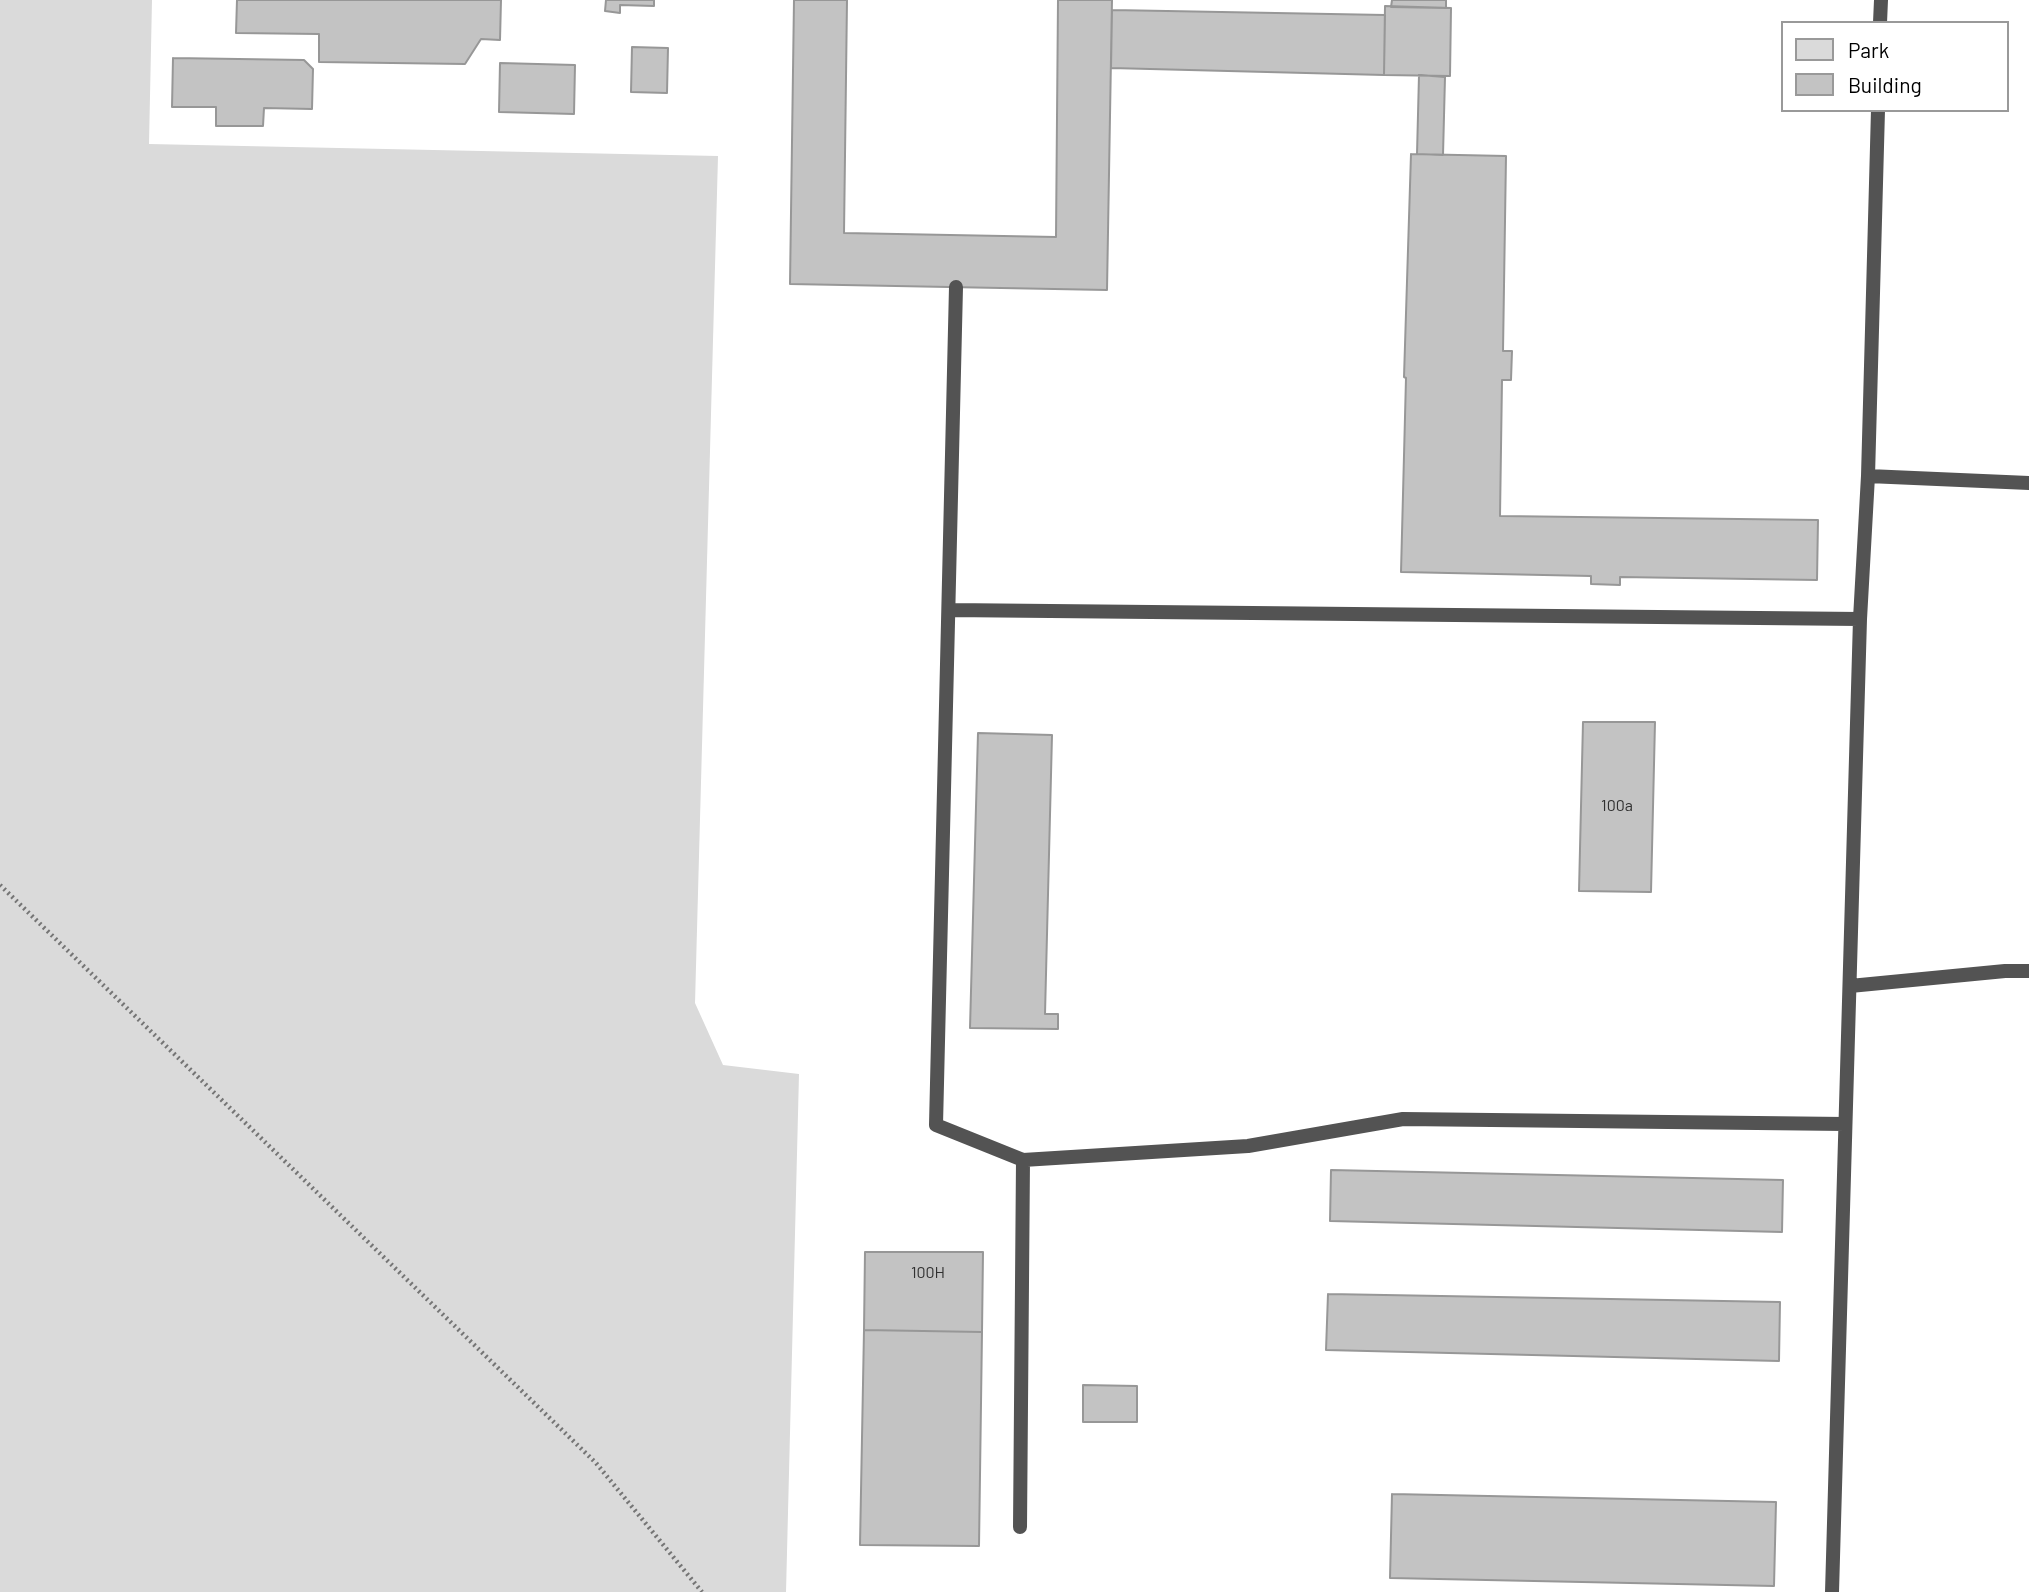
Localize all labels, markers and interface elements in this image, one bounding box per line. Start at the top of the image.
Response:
legend [1780,21,2008,112]
text: Park [1848,37,1889,62]
text: Building [1848,72,1922,97]
house number: 100a [1601,796,1633,816]
house number: 100H [911,1263,945,1283]

